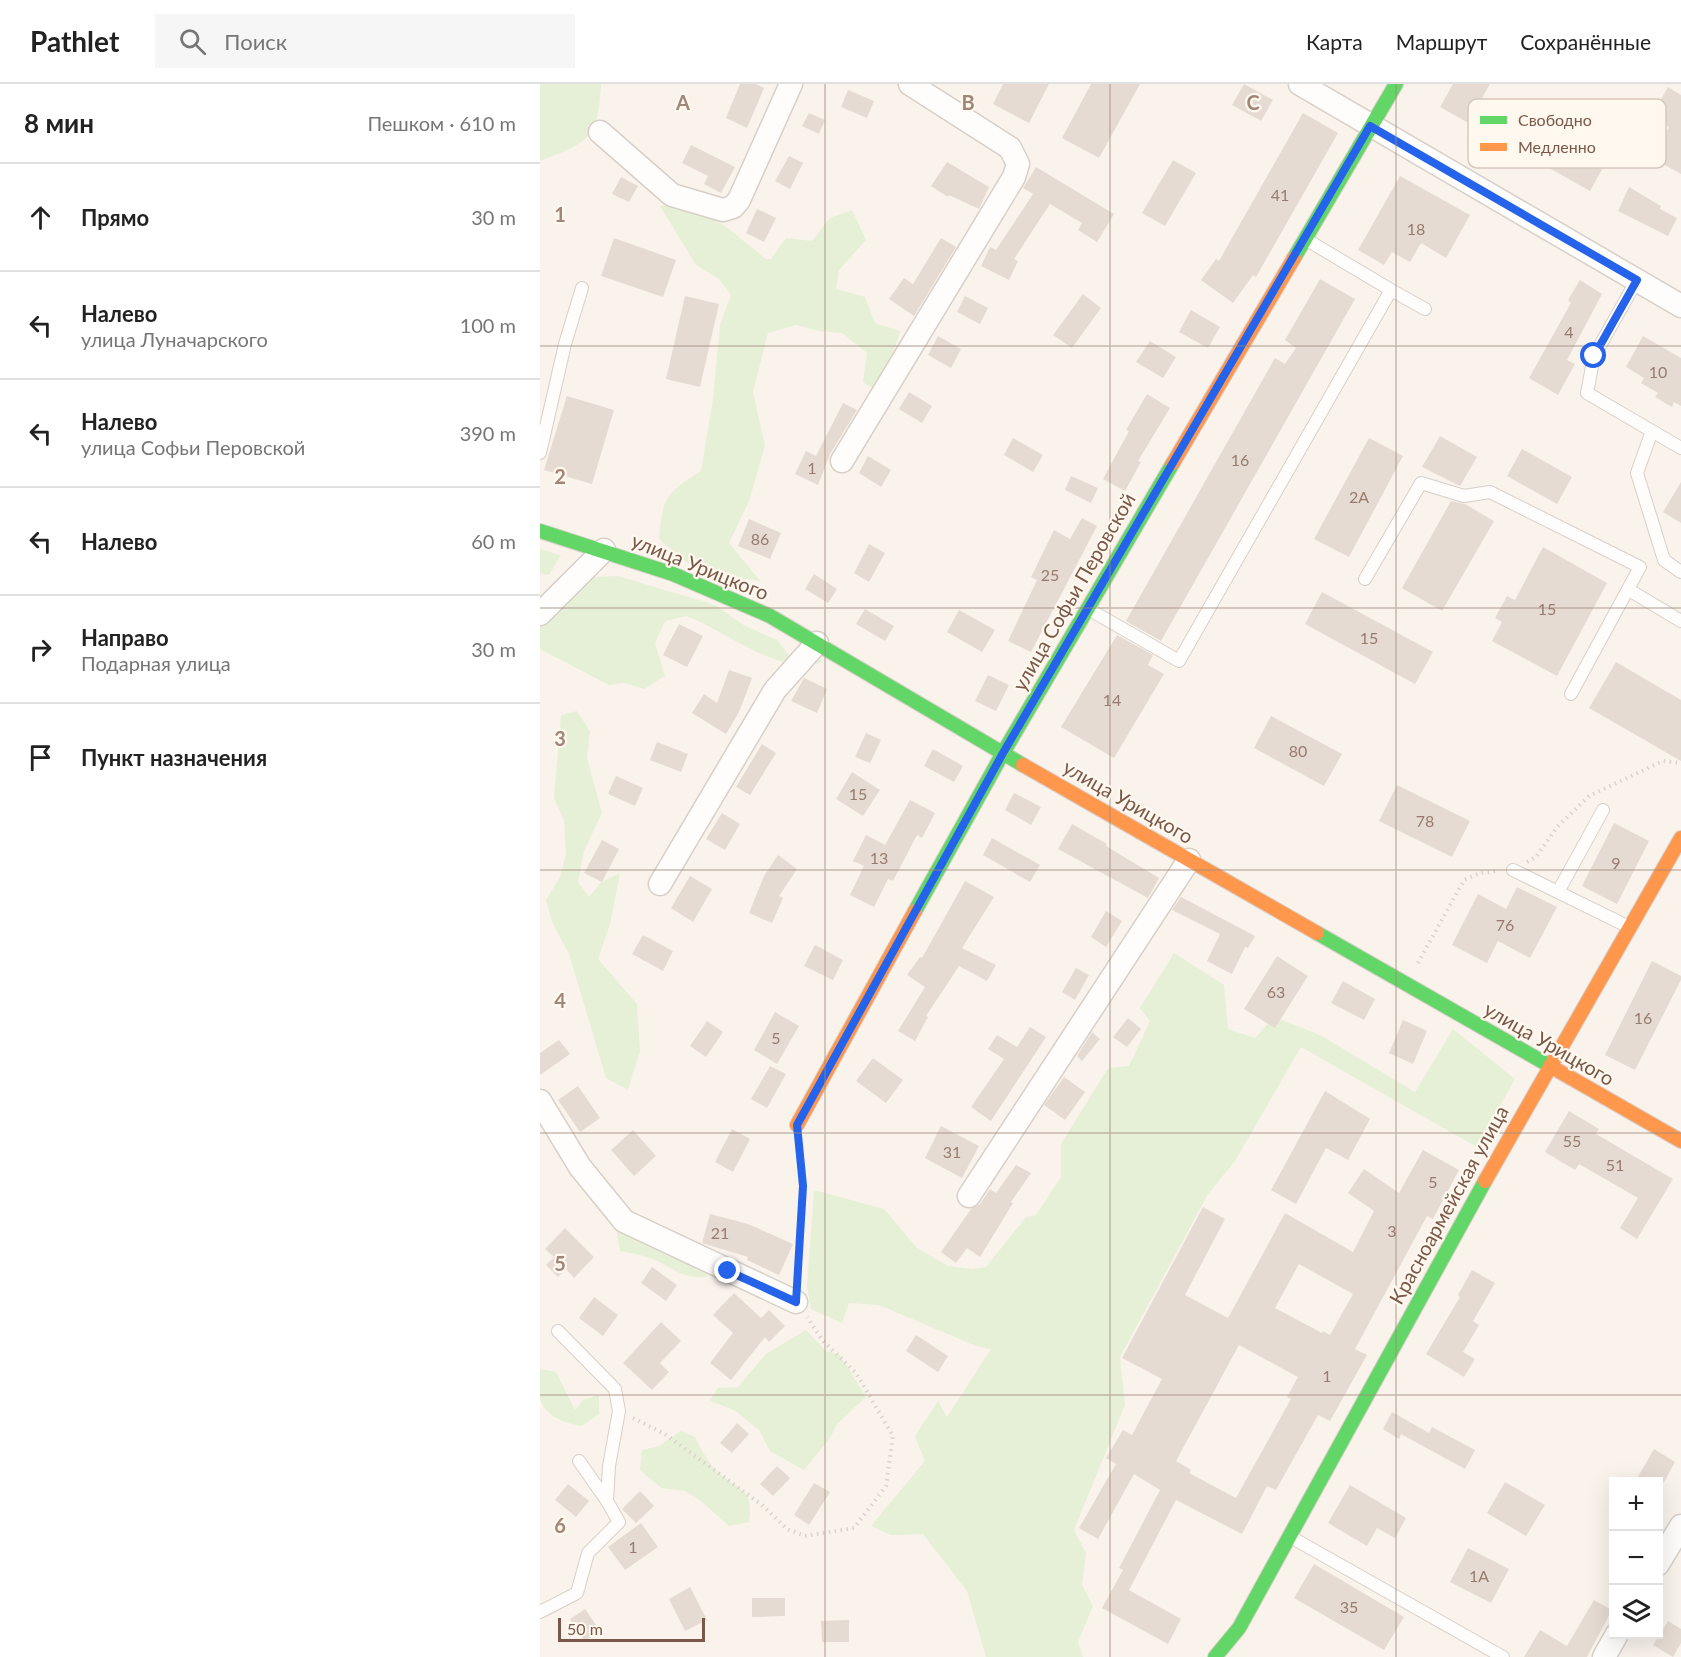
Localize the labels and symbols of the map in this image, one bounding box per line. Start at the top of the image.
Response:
text: A [675,90,690,114]
text: B [961,90,975,114]
text: C [1246,90,1260,114]
legend [1468,99,1666,168]
text: Свободно [1518,110,1592,129]
text: Медленно [1518,137,1596,156]
house number: 41 [1271,185,1289,204]
text: 1 [554,202,566,226]
house number: 18 [1407,219,1425,238]
house number: 4 [1564,322,1574,341]
route start [1580,342,1606,368]
house number: 10 [1649,362,1667,381]
house number: 16 [1231,450,1249,469]
house number: 1 [807,458,817,477]
text: 2 [554,464,566,488]
house number: 2А [1349,487,1369,506]
street label: улица Софьи Перовской [1007,488,1140,695]
street label: улица Урицкого [628,528,773,605]
house number: 86 [751,529,769,548]
house number: 25 [1041,565,1059,584]
house number: 15 [1538,599,1556,618]
house number: 15 [1360,628,1378,647]
house number: 14 [1103,690,1121,709]
text: 3 [554,726,566,750]
house number: 80 [1289,741,1307,760]
street label: улица Урицкого [1059,754,1198,848]
house number: 15 [849,784,867,803]
house number: 78 [1416,811,1434,830]
house number: 13 [870,848,888,867]
house number: 9 [1611,853,1621,872]
house number: 76 [1496,915,1514,934]
house number: 63 [1267,982,1285,1001]
text: 4 [554,988,566,1012]
street label: улица Урицкого [1480,996,1619,1090]
house number: 16 [1634,1008,1652,1027]
house number: 5 [771,1028,781,1047]
street label: Красноармейская улица [1383,1101,1513,1308]
house number: 55 [1563,1131,1581,1150]
house number: 31 [943,1142,961,1161]
house number: 51 [1606,1155,1624,1174]
house number: 5 [1428,1172,1438,1191]
house number: 3 [1387,1221,1397,1240]
house number: 21 [711,1223,729,1242]
text: 5 [554,1251,566,1275]
route end [714,1257,740,1283]
house number: 1 [1322,1366,1332,1385]
text: 6 [554,1513,566,1537]
house number: 1 [628,1537,638,1556]
house number: 1А [1469,1566,1489,1585]
house number: 35 [1340,1597,1358,1616]
scale bar [558,1615,705,1642]

